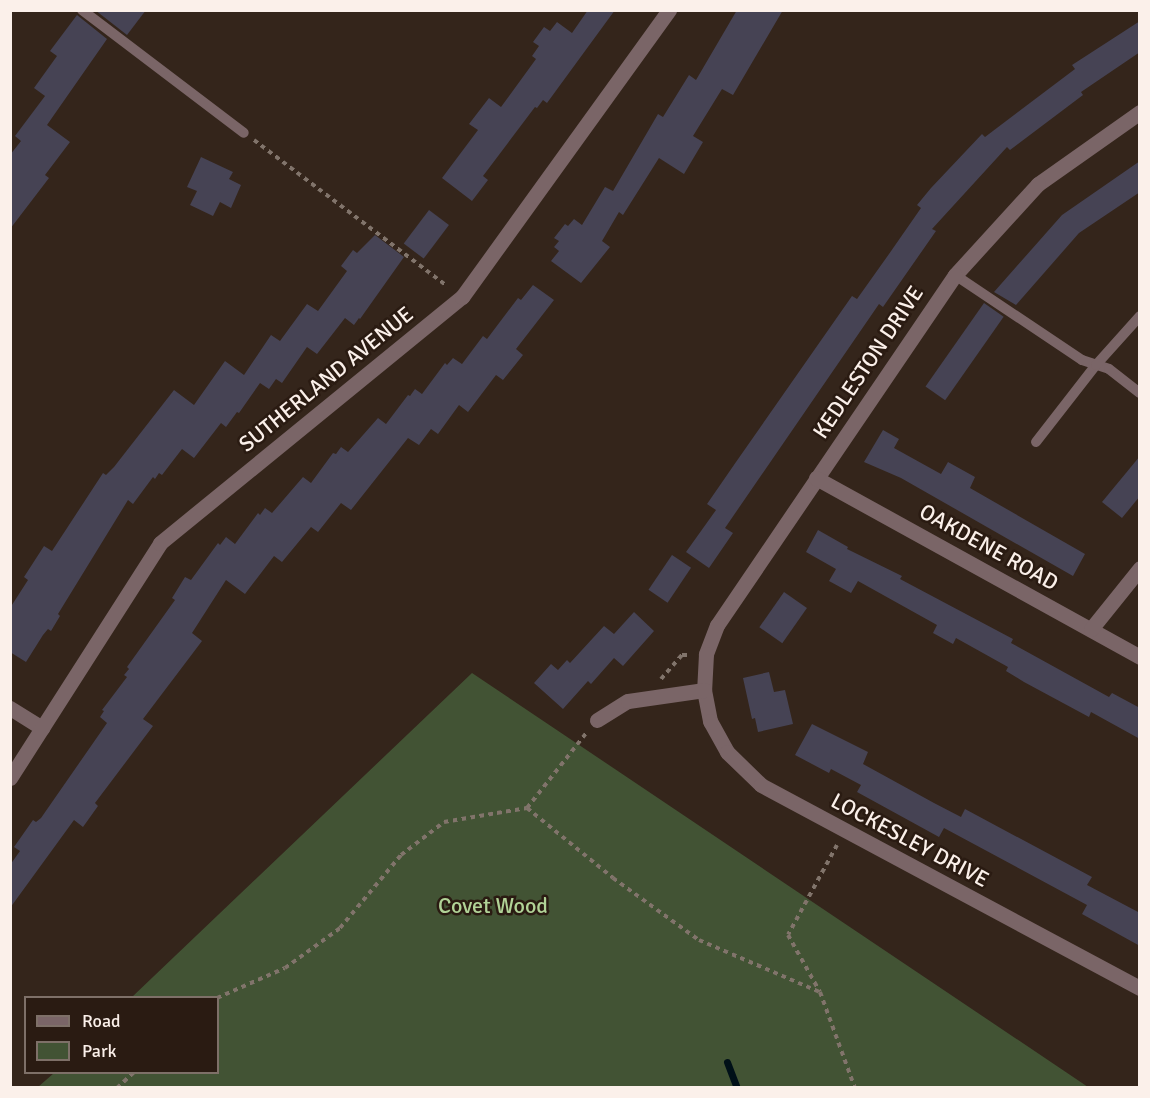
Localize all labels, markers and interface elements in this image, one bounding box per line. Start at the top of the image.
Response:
street label: KEDLESTON DRIVE [807,281,929,443]
street label: SUTHERLAND AVENUE [234,301,418,457]
street label: OAKDENE ROAD [915,498,1063,596]
street label: LOCKESLEY DRIVE [827,787,993,893]
park label: Covet Wood [438,893,548,919]
legend [24,996,219,1074]
text: Road [82,1010,121,1032]
text: Park [82,1040,117,1062]

